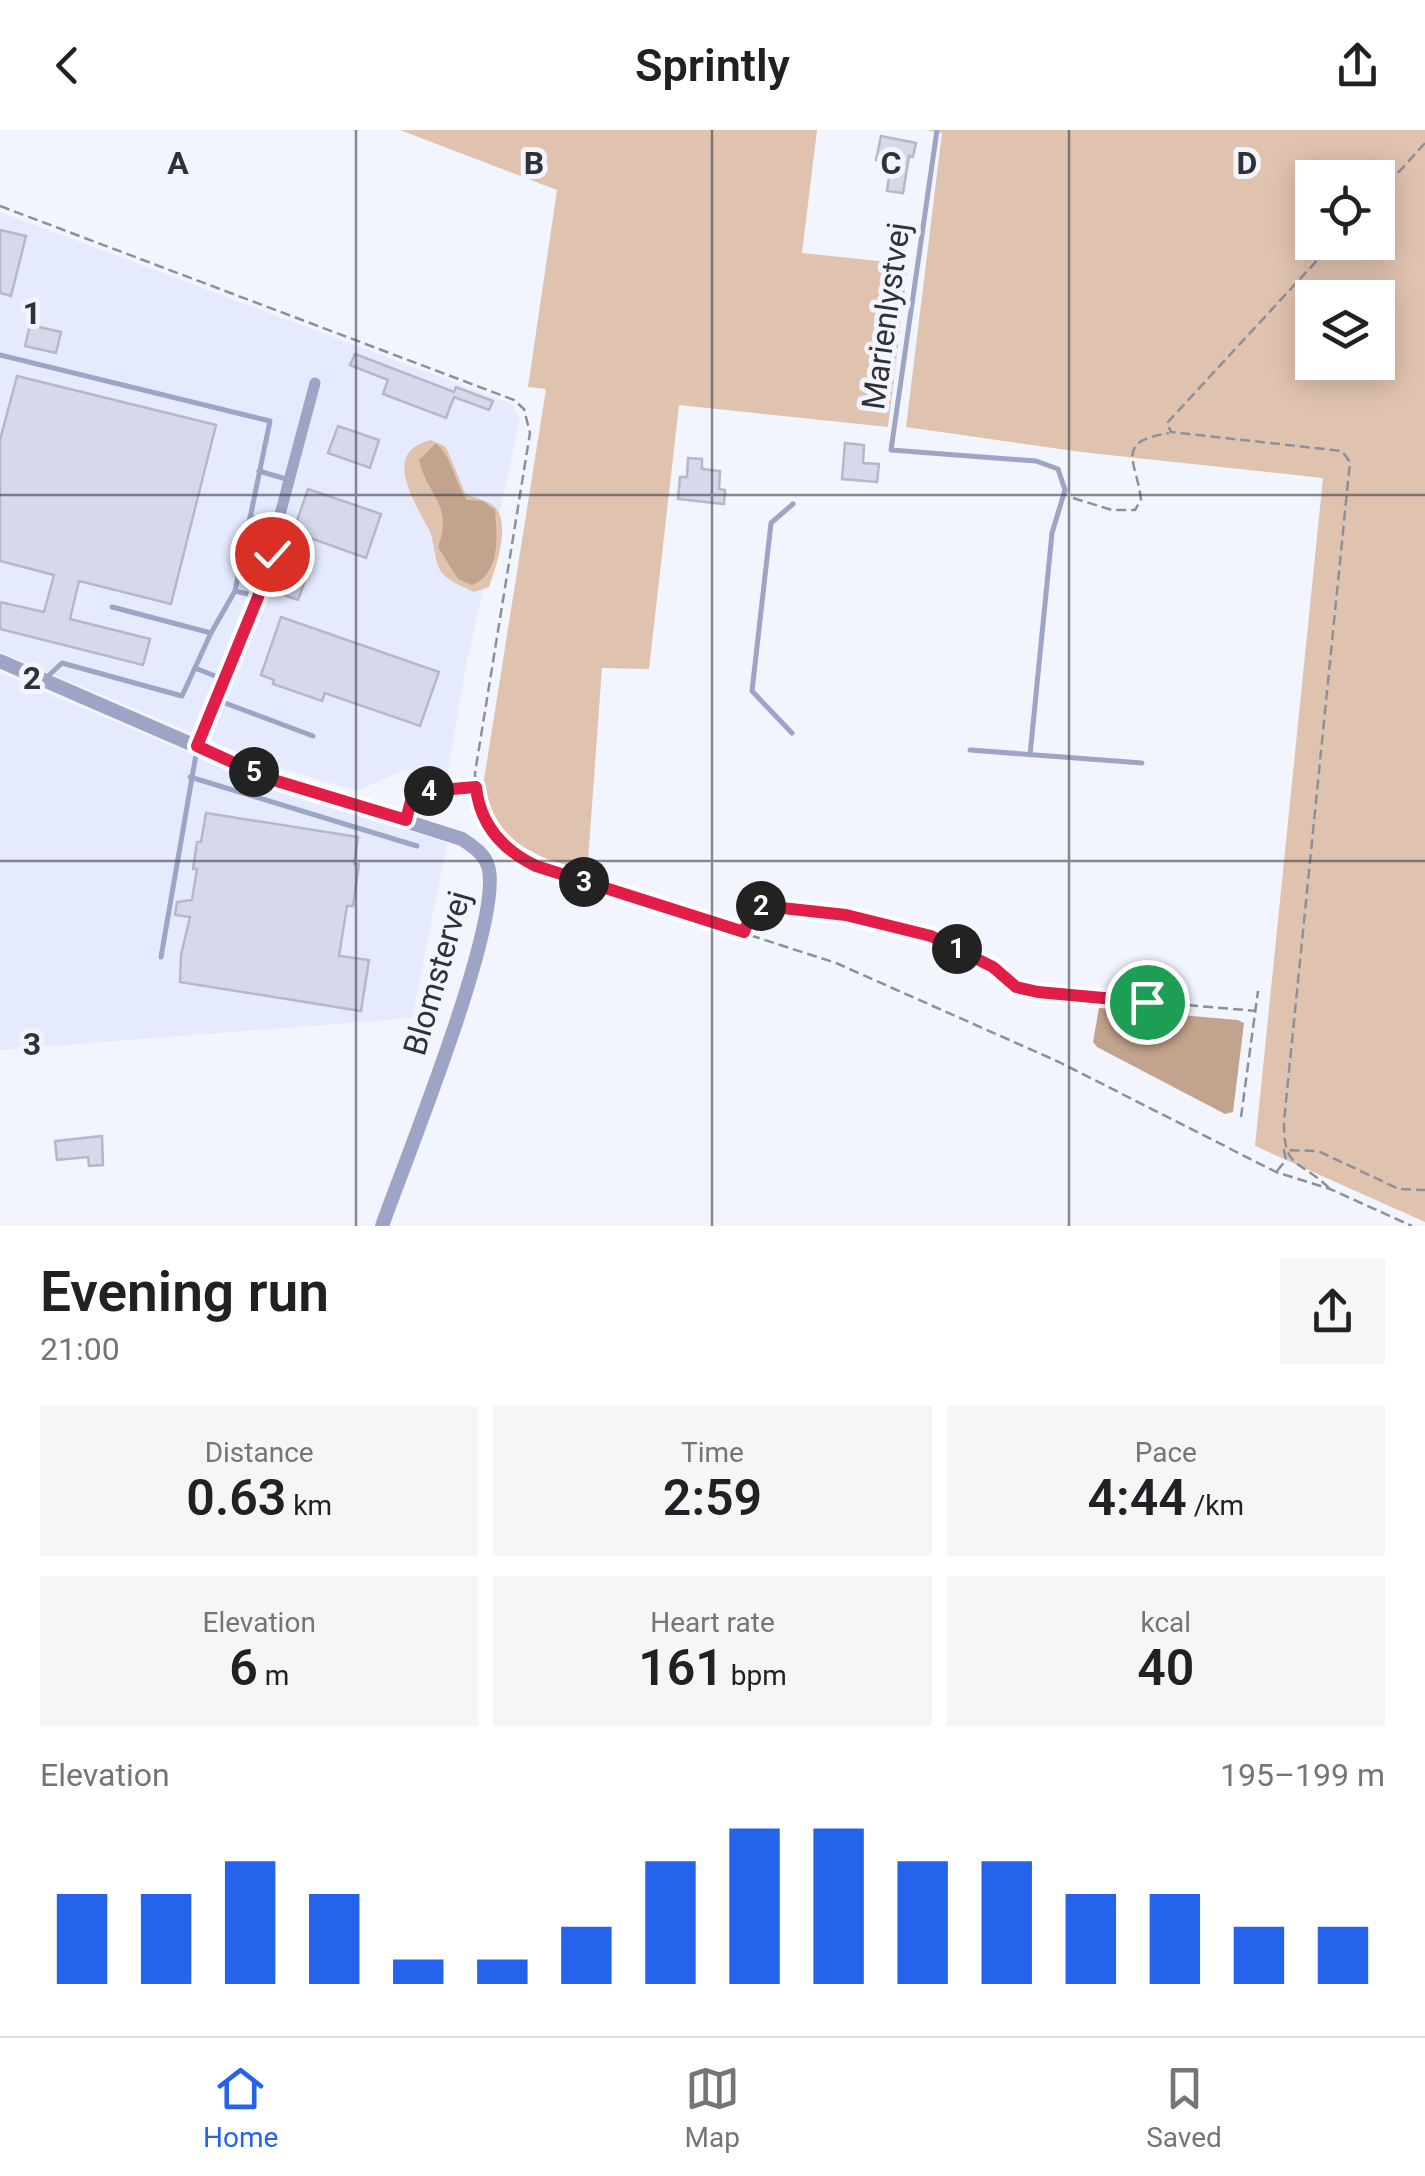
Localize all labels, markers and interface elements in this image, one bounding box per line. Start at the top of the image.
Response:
icon: back [40,38,95,93]
icon: share [1330,38,1385,93]
text: Sprintly [635,39,790,92]
text: A [167,144,189,182]
text: B [524,144,544,182]
text: C [881,144,901,182]
text: D [1237,144,1257,182]
map controls [1295,160,1395,380]
button: locate [1295,160,1395,260]
street label: Marienlystvej [854,220,918,412]
button: layers [1295,280,1395,380]
text: 1 [23,294,41,332]
pin [230,512,315,597]
icon: check [245,527,300,582]
text: 2 [23,659,41,697]
pin: 5 [229,747,279,797]
text: 5 [246,755,262,788]
pin: 4 [404,766,454,816]
text: 4 [421,774,437,807]
pin: 3 [559,857,609,907]
text: 3 [576,865,592,898]
pin: 2 [736,881,786,931]
street label: Blomstervej [395,887,479,1059]
text: 2 [753,889,769,922]
pin: 1 [932,924,982,974]
text: 1 [949,932,965,965]
pin [1105,960,1190,1045]
icon: arrive [1120,975,1175,1030]
text: 3 [23,1025,41,1063]
button: share [1280,1259,1385,1364]
text: Evening run [40,1260,329,1324]
text: 21:00 [40,1330,120,1368]
text: Distance [205,1436,314,1469]
text: Time [681,1436,744,1469]
text: Pace [1135,1436,1197,1469]
text: 0.63 [186,1469,286,1527]
text: 2:59 [663,1469,762,1527]
text: 4:44 [1088,1469,1187,1527]
text: km [286,1489,332,1522]
text: /km [1187,1489,1244,1522]
text: Elevation [202,1606,316,1639]
text: Heart rate [650,1606,775,1639]
text: kcal [1141,1606,1191,1639]
text: 6 [229,1639,258,1697]
text: 161 [638,1639,724,1697]
text: 40 [1137,1639,1194,1697]
text: m [258,1659,289,1692]
text: bpm [724,1659,787,1692]
text: Elevation [40,1756,170,1794]
text: 195–199 m [1220,1756,1385,1794]
tab: Home [203,2061,278,2154]
tab: Map [685,2061,740,2154]
tab: Saved [1146,2061,1222,2154]

